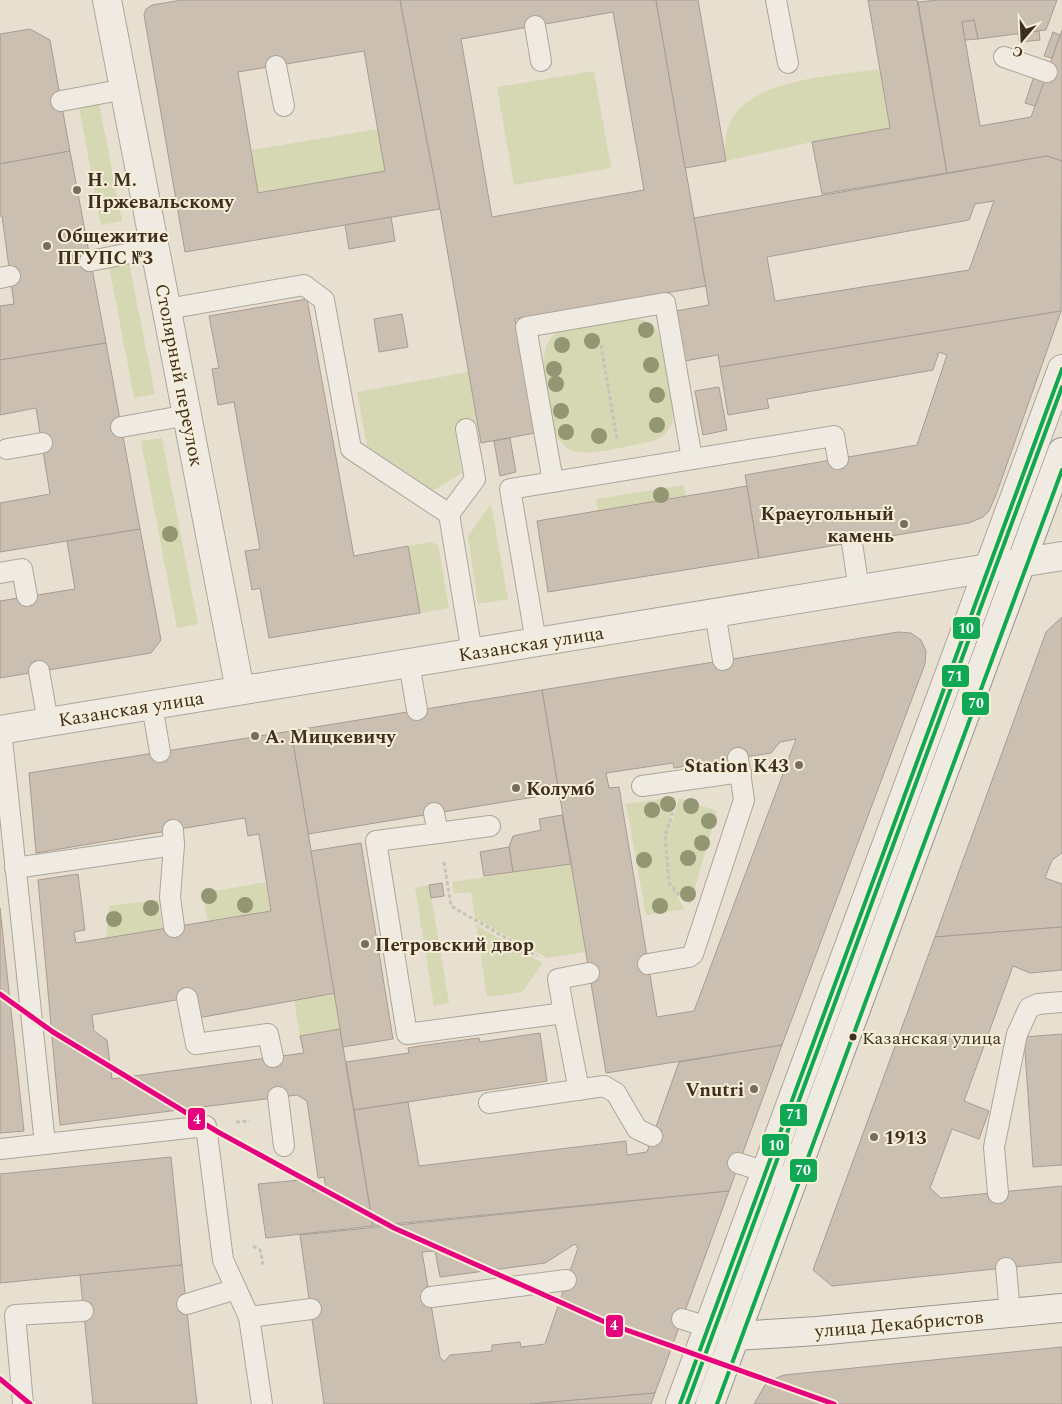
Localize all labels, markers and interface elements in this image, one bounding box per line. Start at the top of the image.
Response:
north arrow [997,15,1047,65]
text: С [1010,40,1026,63]
place label: Н. М. Пржевальскому [87,166,235,217]
marker: Н. М. Пржевальскому [71,184,83,196]
place label: Общежитие ПГУПС №3 [57,222,168,273]
marker: Общежитие ПГУПС №3 [41,240,53,252]
street label: Столярный переулок [147,281,211,470]
place label: Краеугольный камень [760,500,894,551]
marker: Краеугольный камень [898,518,910,530]
line badge: 10 [952,616,981,640]
text: 10 [958,618,974,639]
street label: Казанская улица [456,619,607,670]
line badge: 71 [941,664,970,688]
text: 71 [947,666,963,687]
street label: Казанская улица [56,684,207,735]
line badge: 70 [961,691,990,716]
text: 70 [968,693,984,714]
place label: А. Мицкевичу [265,723,397,752]
marker: А. Мицкевичу [249,730,261,742]
place label: Station K43 [684,752,789,781]
marker: Station K43 [793,759,805,771]
place label: Колумб [526,775,595,804]
marker: Колумб [510,782,522,794]
place label: Петровский двор [375,931,534,960]
marker: Петровский двор [359,938,371,950]
place label: Казанская улица [862,1025,1001,1052]
marker: Казанская улица [848,1032,858,1042]
place label: Vnutri [685,1076,744,1105]
marker: Vnutri [748,1083,760,1095]
line badge: 71 [779,1103,808,1127]
text: 71 [786,1104,802,1125]
line badge: 4 [187,1107,206,1131]
text: 4 [193,1109,201,1130]
place label: 1913 [884,1124,927,1153]
marker: 1913 [868,1131,880,1143]
line badge: 10 [761,1133,790,1157]
text: 10 [768,1135,784,1156]
line badge: 70 [789,1158,818,1183]
text: 70 [795,1160,811,1181]
street label: улица Декабристов [813,1303,985,1346]
line badge: 4 [605,1314,624,1338]
text: 4 [610,1315,618,1336]

